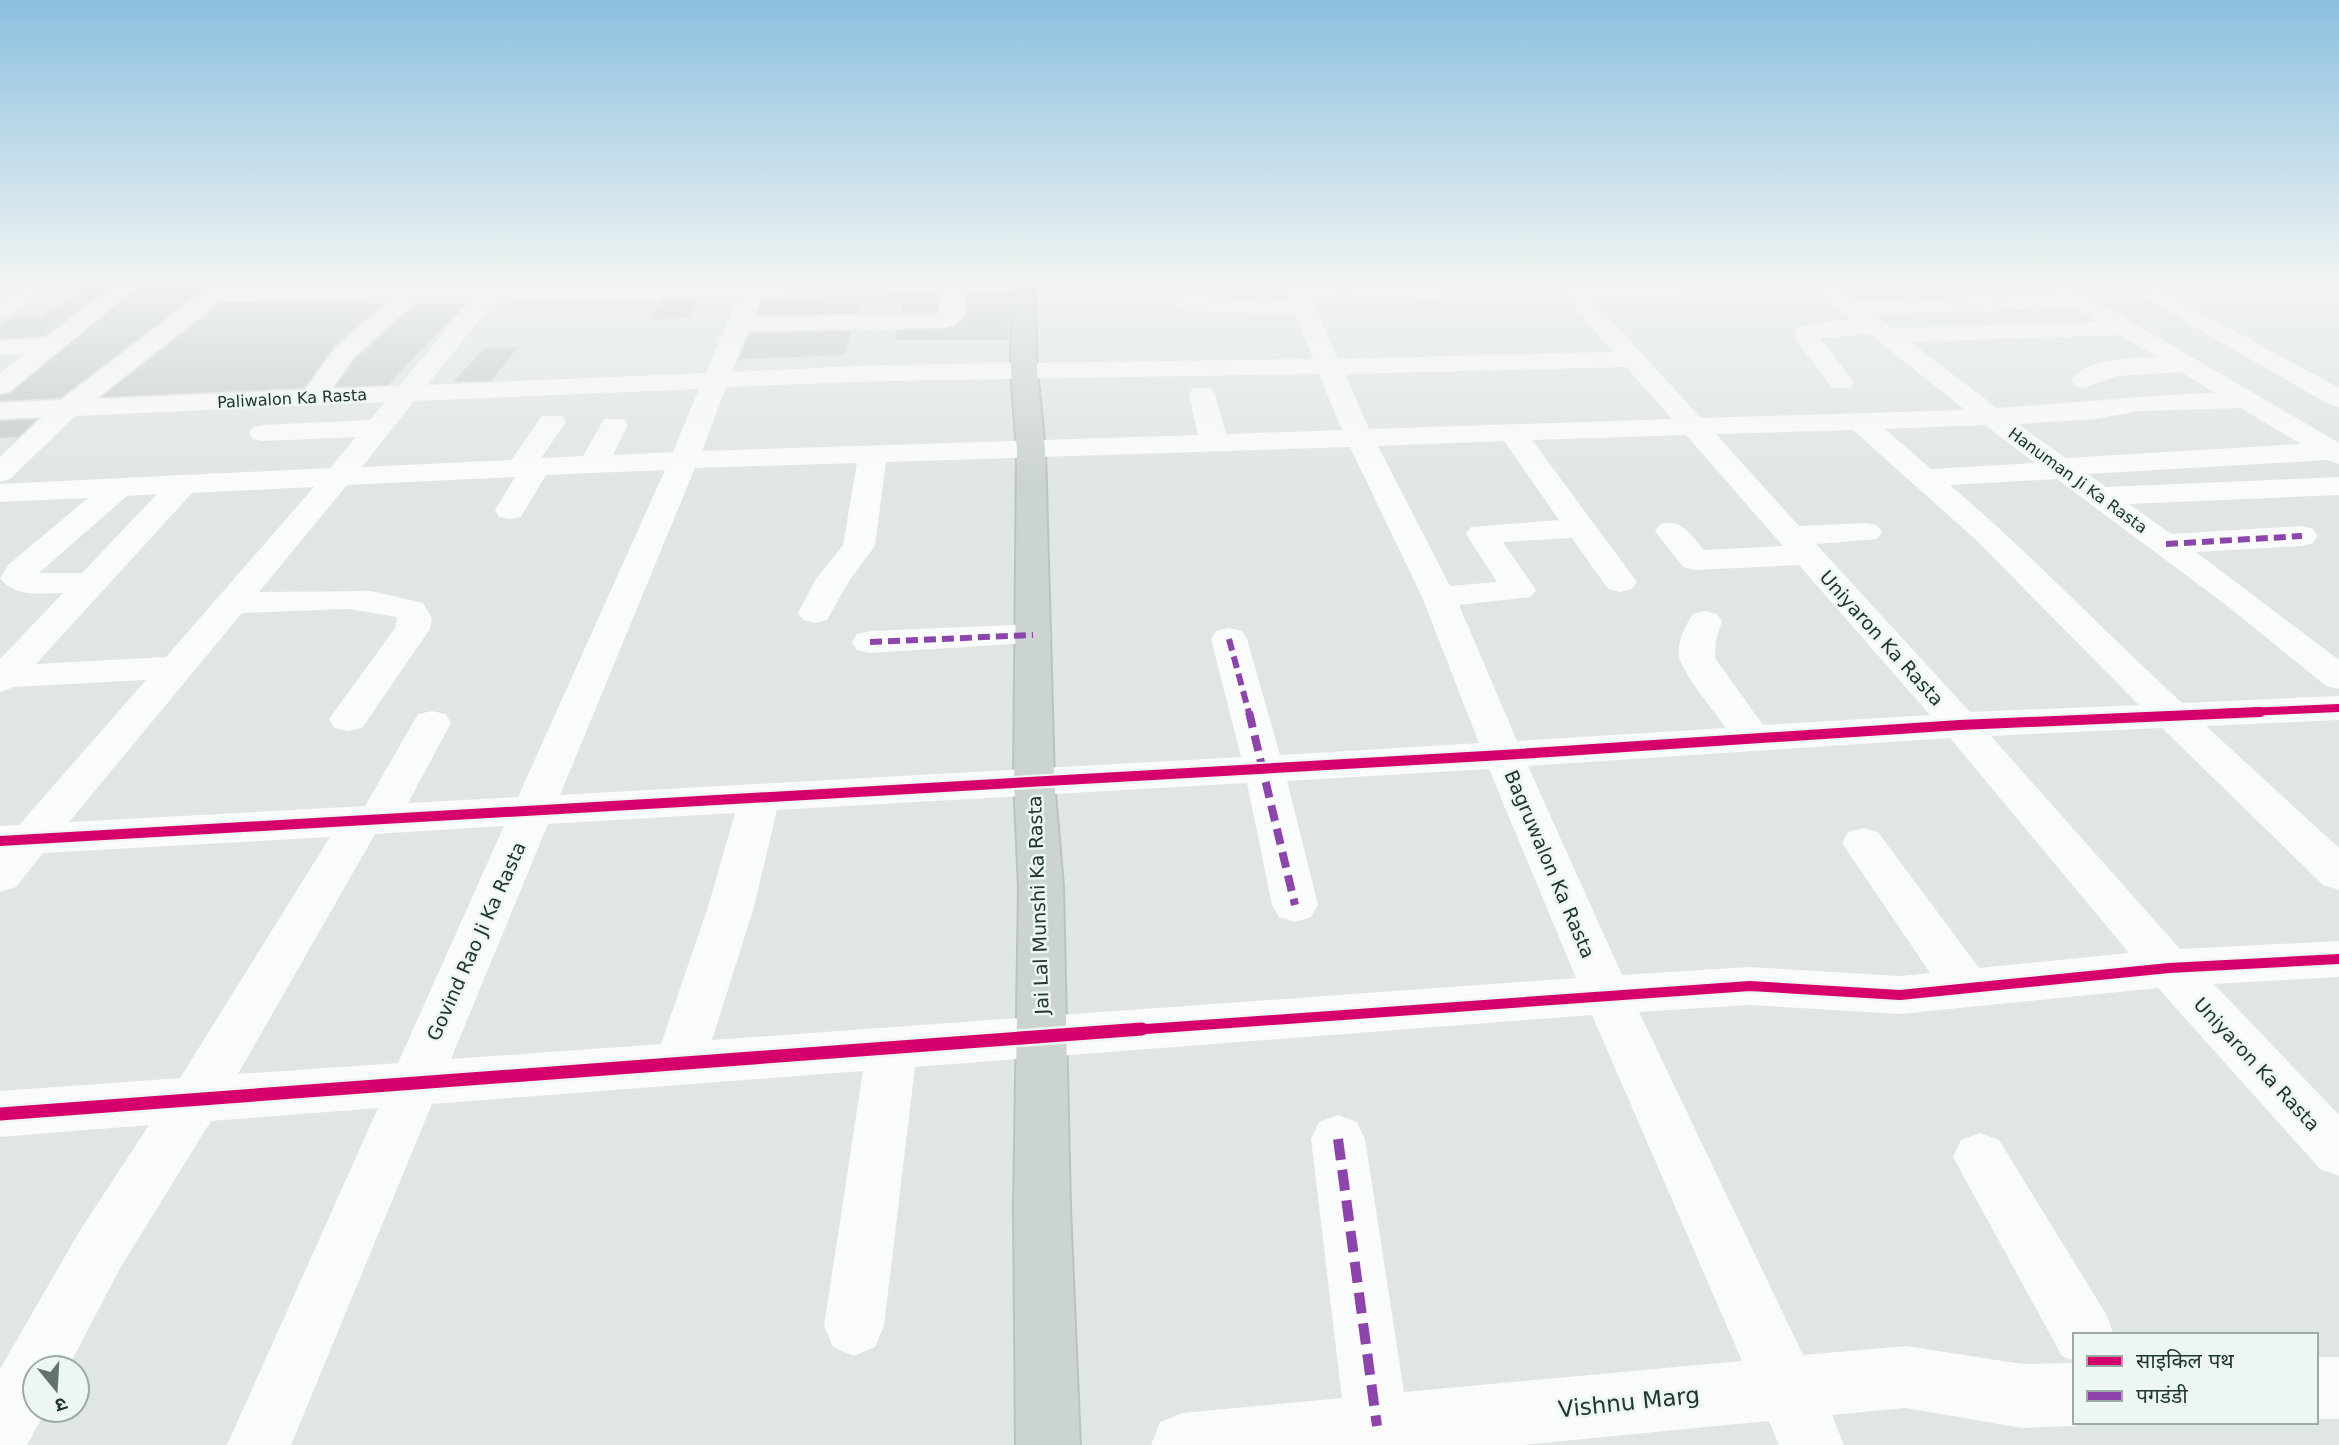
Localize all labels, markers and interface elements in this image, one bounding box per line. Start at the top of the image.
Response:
street label: Paliwalon Ka Rasta [217,385,367,412]
street label: Hanuman Ji Ka Rasta [2005,424,2151,537]
street label: Uniyaron Ka Rasta [1815,566,1949,710]
street label: Bagruwalon Ka Rasta [1500,767,1600,961]
street label: Jai Lal Munshi Ka Rasta [1023,795,1053,1016]
street label: Govind Rao Ji Ka Rasta [422,838,530,1044]
street label: Uniyaron Ka Rasta [2189,993,2325,1135]
legend [2073,1333,2318,1424]
text: साइकिल पथ [2136,1349,2234,1373]
north arrow [21,1354,91,1424]
street label: Vishnu Marg [1557,1382,1701,1422]
text: पगडंडी [2136,1384,2188,1408]
text: उ [52,1393,70,1418]

